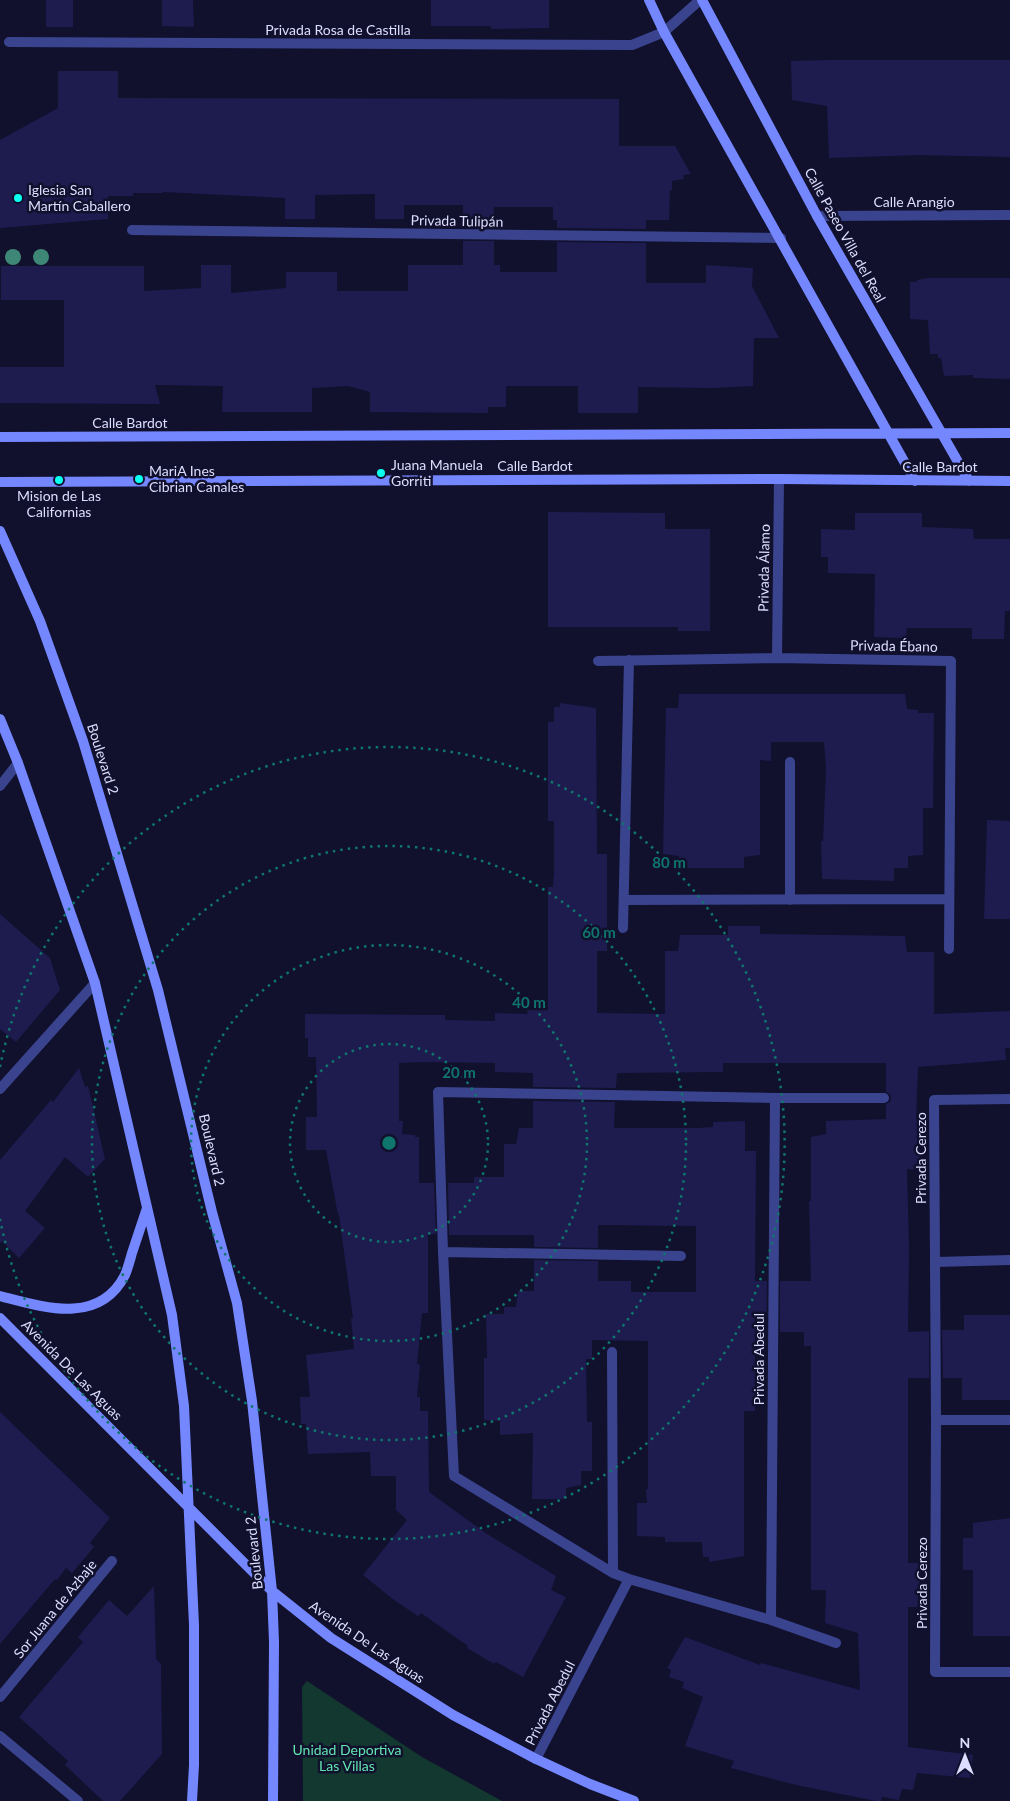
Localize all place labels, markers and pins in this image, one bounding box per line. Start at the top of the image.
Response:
place label: Iglesia San Martín Caballero [28,181,131,214]
marker: Iglesia San Martín Caballero [12,192,24,204]
place label: Juana Manuela Gorriti [391,456,483,489]
place label: MariA Ines Cibrian Canales [149,462,244,495]
marker: Juana Manuela Gorriti [375,467,387,479]
marker: MariA Ines Cibrian Canales [133,473,145,485]
marker: Mision de Las Californias [53,474,65,486]
place label: Mision de Las Californias [17,487,101,520]
centre of rings [380,1134,398,1152]

